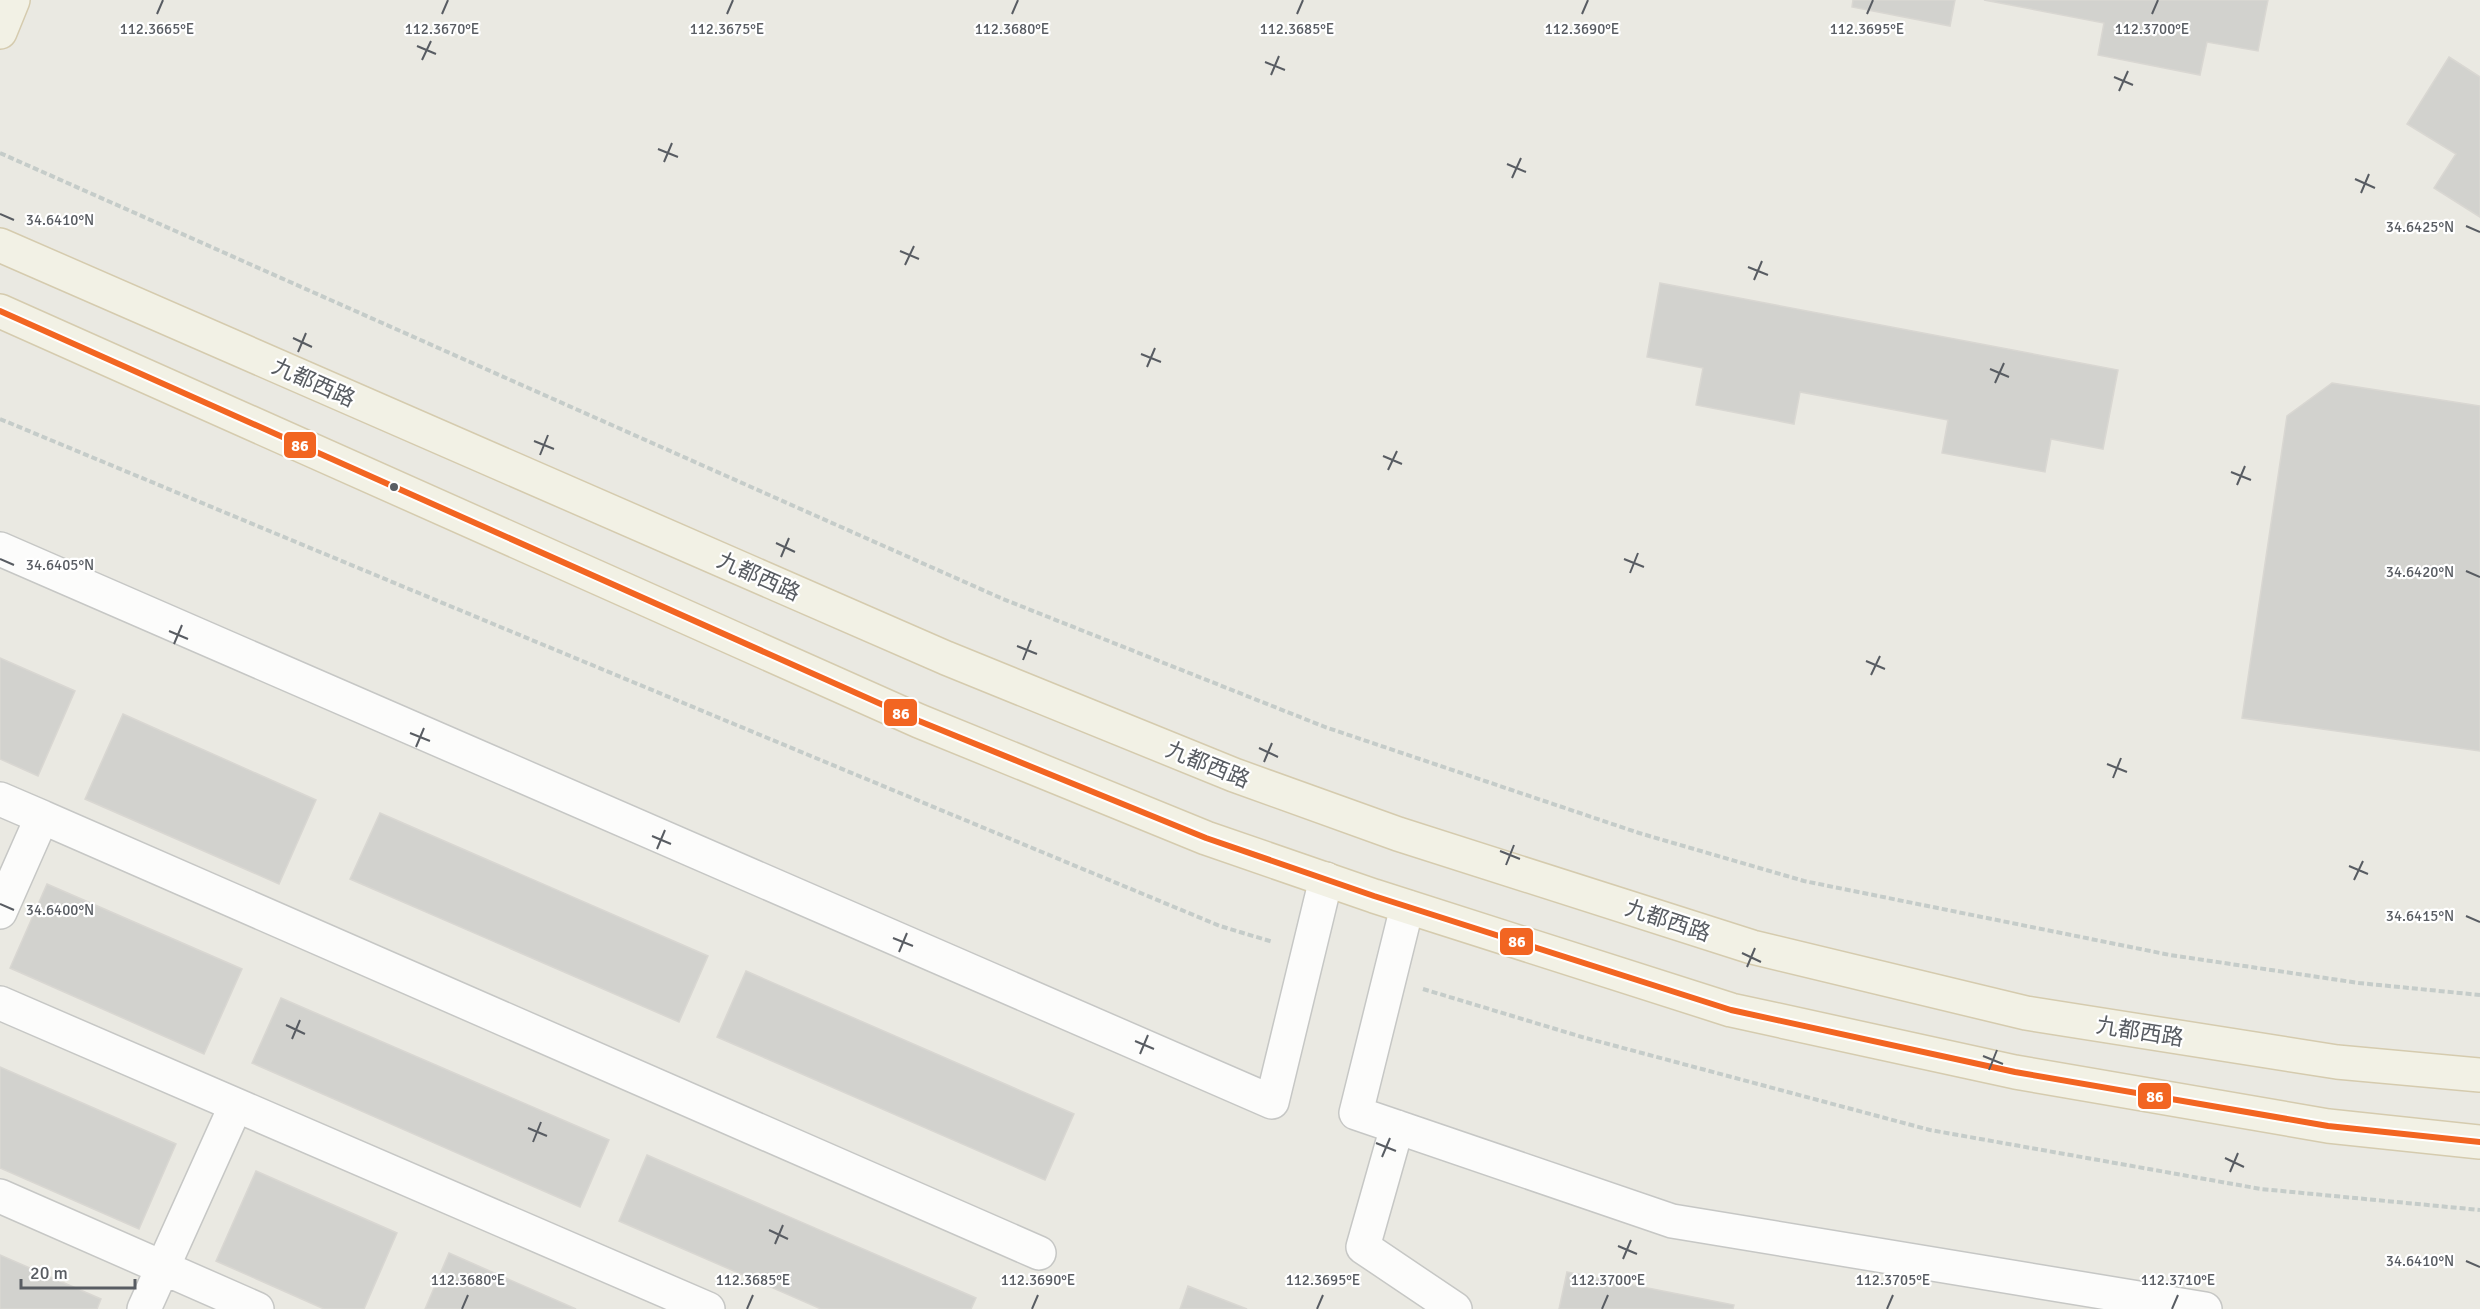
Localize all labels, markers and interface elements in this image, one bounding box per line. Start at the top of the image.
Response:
text: 112.3665°E [120,20,194,38]
text: 112.3670°E [405,20,479,38]
text: 112.3675°E [690,20,764,38]
text: 112.3680°E [975,20,1049,38]
text: 112.3685°E [1260,20,1334,38]
text: 112.3690°E [1545,20,1619,38]
text: 112.3695°E [1830,20,1904,38]
text: 112.3700°E [2115,20,2189,38]
text: 34.6410°N [26,211,94,229]
text: 34.6425°N [2386,218,2454,236]
street label: 九都西路 [268,352,359,413]
line badge: 86 [283,431,317,459]
text: 86 [291,436,309,456]
unlabelled marker [388,481,400,493]
street label: 九都西路 [713,546,804,607]
text: 34.6405°N [26,556,94,574]
text: 34.6420°N [2386,563,2454,581]
line badge: 86 [883,698,918,727]
text: 86 [892,704,910,724]
street label: 九都西路 [1162,735,1254,793]
street label: 九都西路 [1622,894,1714,947]
text: 34.6400°N [26,901,94,919]
text: 34.6415°N [2386,907,2454,925]
line badge: 86 [1499,927,1534,956]
text: 86 [1508,932,1526,952]
street label: 九都西路 [2094,1011,2185,1052]
line badge: 86 [2137,1082,2172,1110]
text: 86 [2146,1087,2164,1107]
scale bar [21,1252,135,1290]
text: 34.6410°N [2386,1252,2454,1270]
text: 20 m [30,1262,68,1284]
text: 112.3680°E [431,1271,505,1289]
text: 112.3685°E [716,1271,790,1289]
text: 112.3690°E [1001,1271,1075,1289]
text: 112.3695°E [1286,1271,1360,1289]
text: 112.3700°E [1571,1271,1645,1289]
text: 112.3705°E [1856,1271,1930,1289]
text: 112.3710°E [2141,1271,2215,1289]

